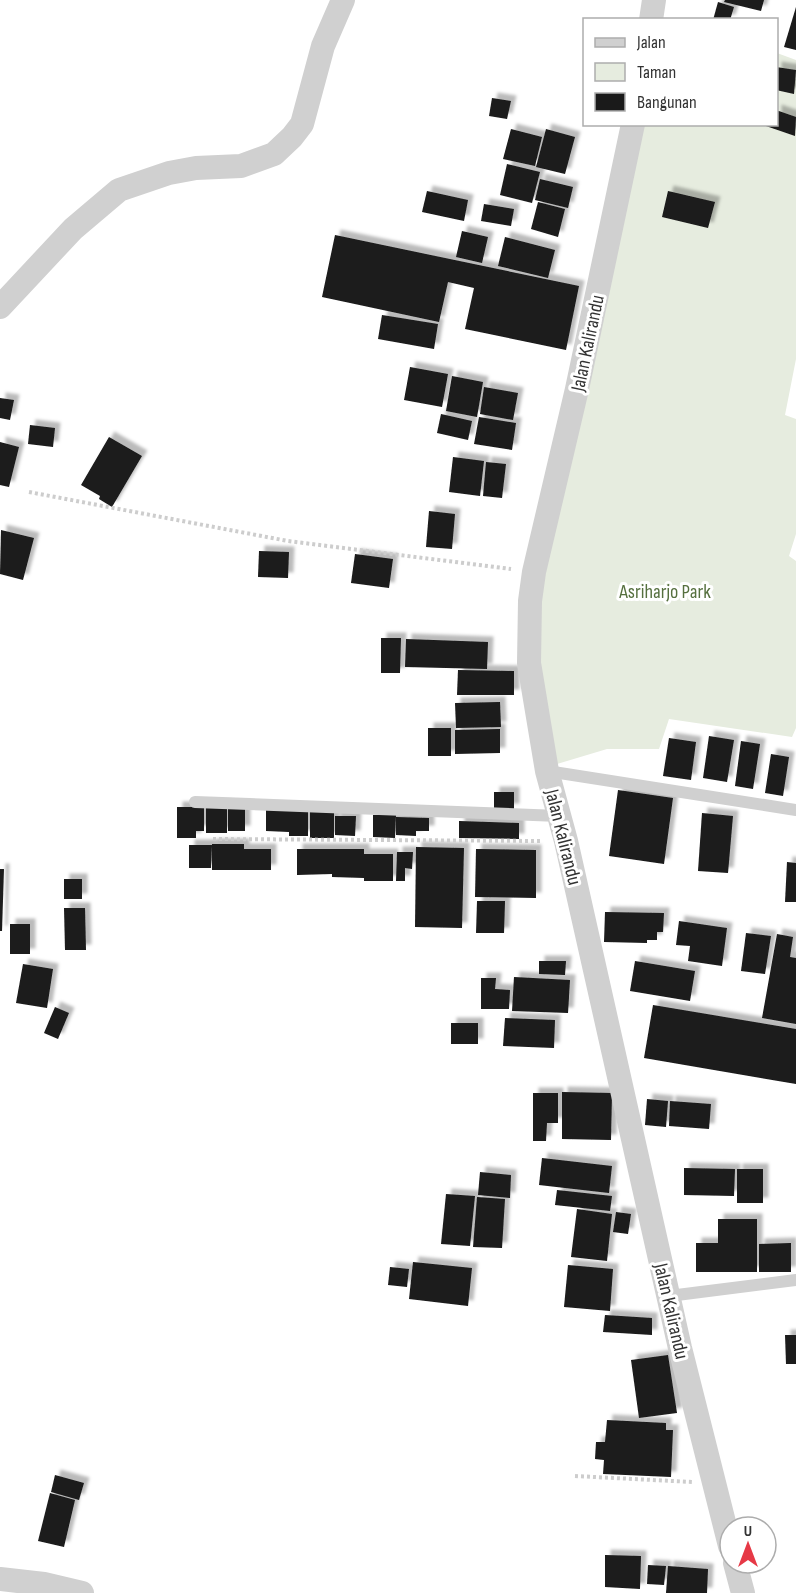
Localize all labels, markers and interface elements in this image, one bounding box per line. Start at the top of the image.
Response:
legend [583,18,778,126]
text: Jalan [636,32,666,53]
text: Taman [637,62,676,83]
text: Bangunan [637,92,697,113]
street label: Jalan Kalirandu [566,293,610,395]
park label: Asriharjo Park [618,580,711,604]
street label: Jalan Kalirandu [539,786,587,888]
street label: Jalan Kalirandu [648,1260,694,1362]
north arrow [718,1515,778,1575]
text: U [744,1522,752,1541]

